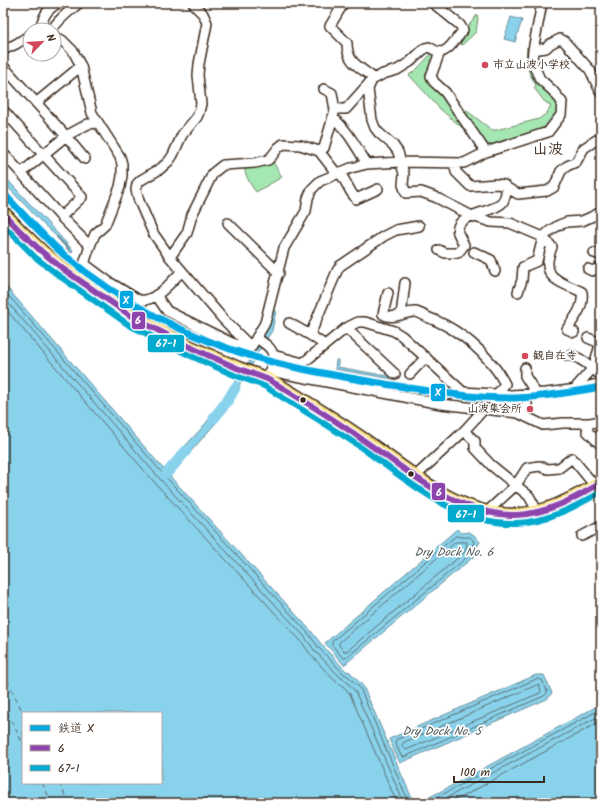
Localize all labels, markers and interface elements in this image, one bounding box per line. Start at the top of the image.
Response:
north arrow [22,22,62,62]
text: N [41,31,60,45]
place label: 市立山波小学校 [493,56,570,74]
marker: 市立山波小学校 [480,60,490,70]
district label: 山波 [533,138,563,162]
line badge: X [119,290,134,309]
text: X [122,292,130,310]
line badge: 6 [131,311,146,330]
text: 6 [135,312,141,330]
line badge: 67-1 [147,334,185,353]
text: 67-1 [156,335,177,353]
place label: 観自在寺 [533,347,577,365]
marker: 観自在寺 [520,351,530,361]
line badge: X [430,383,446,402]
text: X [434,384,442,402]
unlabelled marker [298,395,308,405]
place label: 山波集会所 [467,400,522,418]
marker: 山波集会所 [525,404,535,414]
unlabelled marker [406,469,416,479]
line badge: 6 [431,482,446,501]
text: 6 [436,484,442,502]
line badge: 67-1 [447,504,485,523]
text: 67-1 [456,506,477,524]
water label: Dry Dock No. 6 [415,543,495,562]
legend [22,712,162,784]
text: 鉄道 X [58,719,95,738]
water label: Dry Dock No. 5 [403,722,485,741]
text: 6 [58,739,65,758]
scale bar [454,758,544,784]
text: 67-1 [58,759,80,778]
text: 100 m [460,763,491,782]

